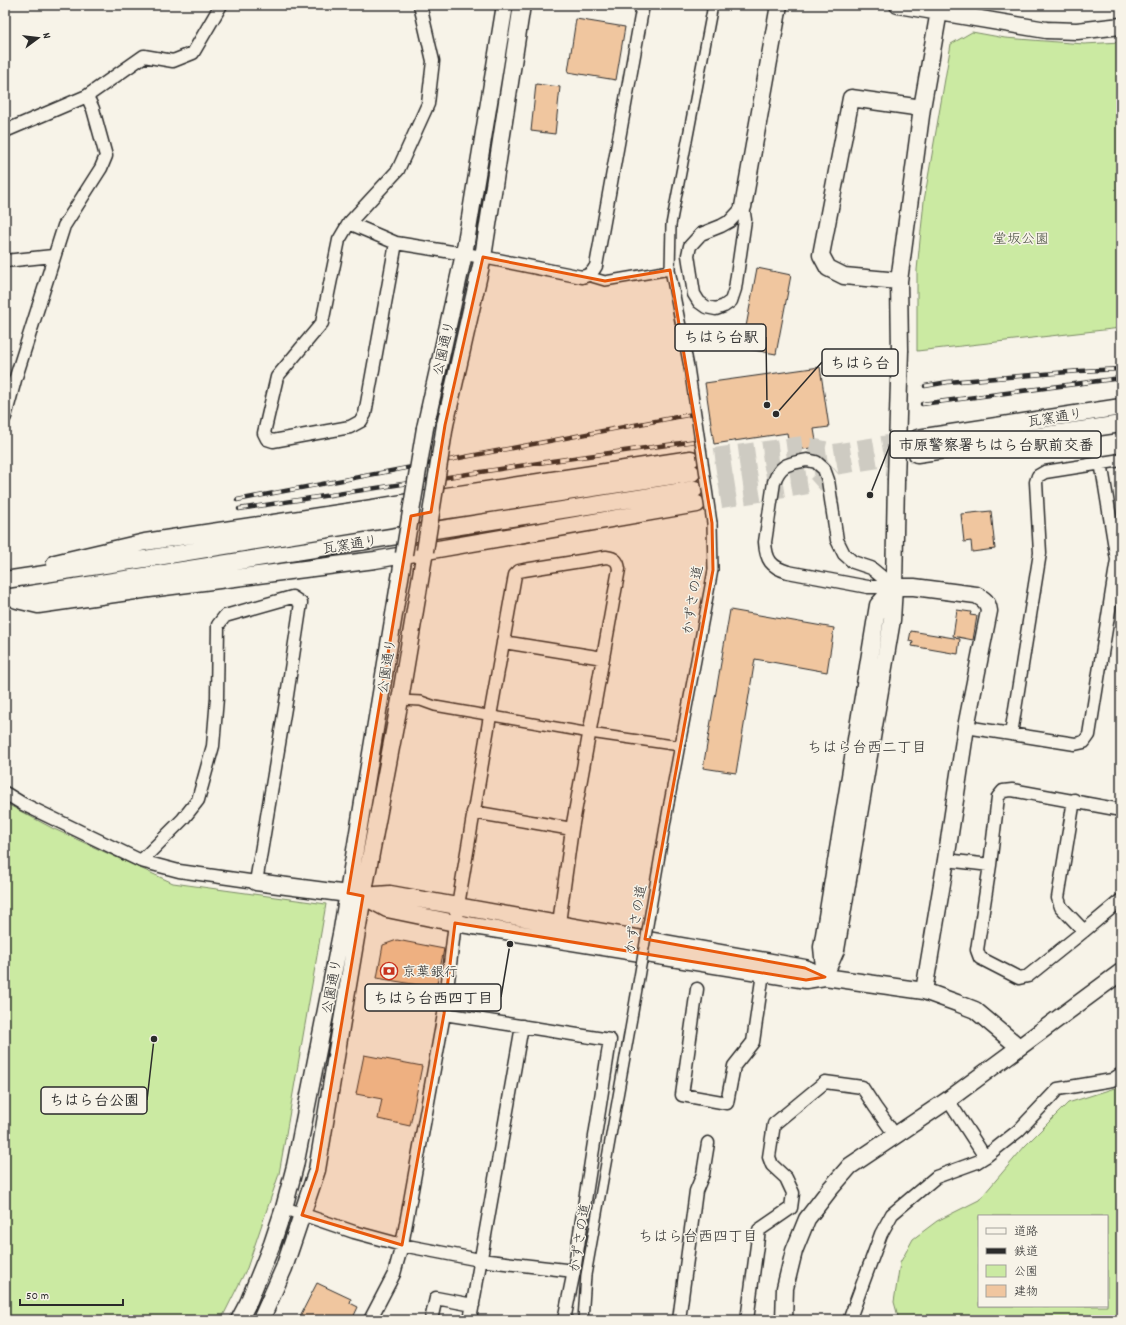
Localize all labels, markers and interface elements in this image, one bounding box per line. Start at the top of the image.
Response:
north arrow [18,18,58,58]
text: N [37,31,54,41]
park label: 堂坂公園 [993,230,1049,250]
street label: 公園通り [429,319,461,378]
callout: ちはら台駅 [675,324,766,351]
text: ちはら台駅 [683,328,759,350]
callout: ちはら台 [822,349,898,376]
text: ちはら台 [830,354,890,376]
street label: 瓦窯通り [1026,405,1085,433]
callout: 市原警察署ちはら台駅前交番 [890,431,1101,458]
text: 市原警察署ちはら台駅前交番 [898,436,1094,458]
street label: 瓦窯通り [321,532,380,560]
street label: かずさの道 [679,564,709,636]
street label: 公園通り [374,637,402,696]
district label: ちはら台西二丁目 [807,738,927,760]
street label: かずさの道 [621,883,653,956]
street label: 公園通り [318,957,348,1016]
bank icon: 京葉銀行 [379,961,399,981]
place label: 京葉銀行 [402,963,458,983]
callout: ちはら台西四丁目 [365,984,501,1011]
text: ちはら台西四丁目 [373,989,493,1011]
callout: ちはら台公園 [41,1087,147,1114]
text: ちはら台公園 [49,1091,139,1113]
street label: かずさの道 [566,1202,596,1274]
legend [978,1215,1108,1307]
text: 道路 [1014,1224,1038,1241]
district label: ちはら台西四丁目 [638,1227,758,1249]
text: 鉄道 [1014,1244,1038,1261]
text: 公園 [1014,1264,1038,1281]
scale bar [20,1281,123,1307]
text: 建物 [1014,1284,1038,1301]
text: 50 m [26,1288,49,1305]

